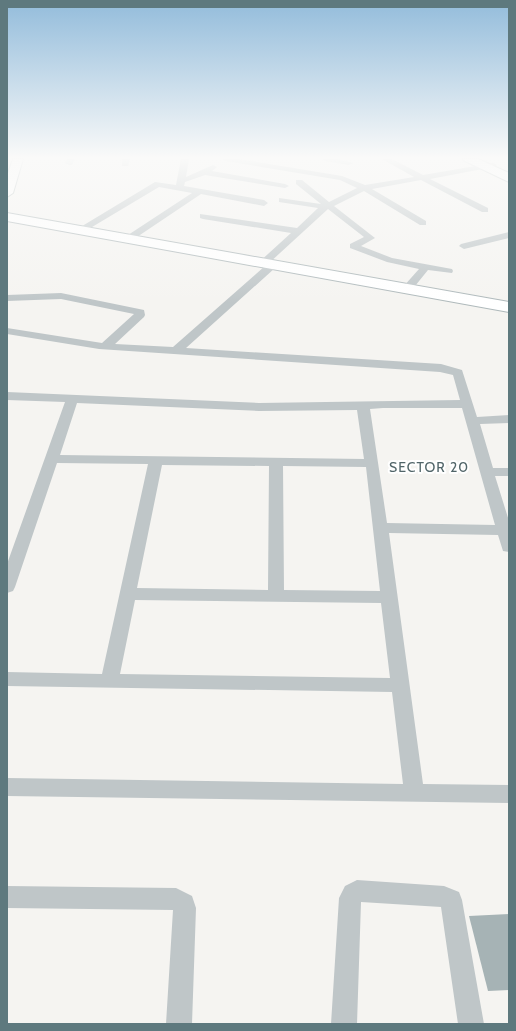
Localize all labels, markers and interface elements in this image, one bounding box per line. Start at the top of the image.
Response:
district label: SECTOR 20 [389,458,469,476]

